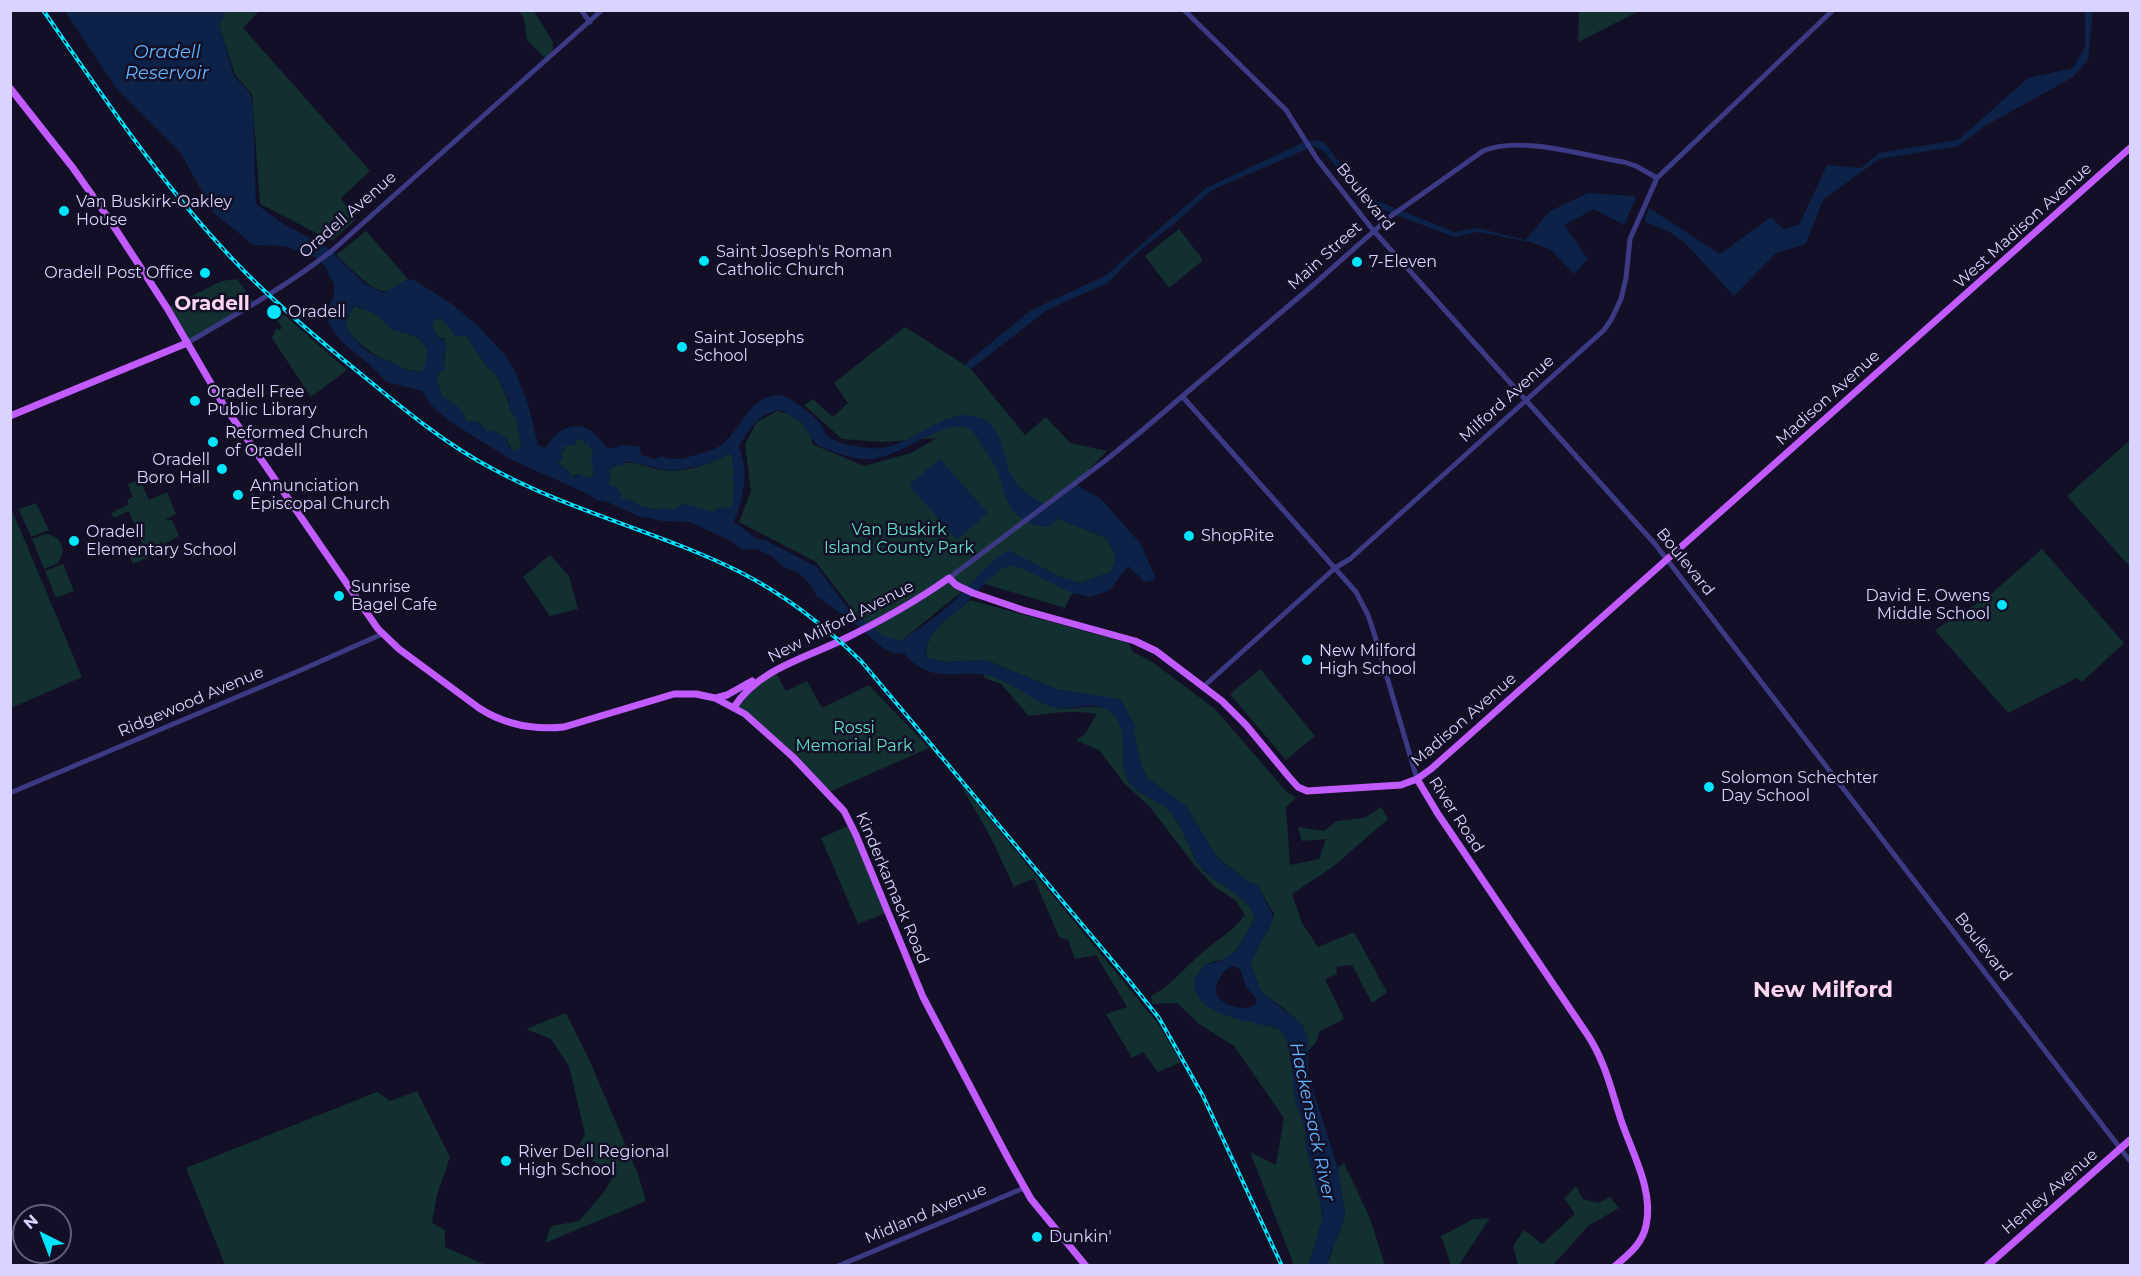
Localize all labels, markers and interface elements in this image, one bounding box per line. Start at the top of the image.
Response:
water label: Oradell Reservoir [125,42,209,84]
street label: Boulevard [1332,159,1398,235]
street label: West Madison Avenue [1950,159,2096,293]
street label: Oradell Avenue [296,168,400,262]
place label: Van Buskirk-Oakley House [76,192,232,230]
marker: Van Buskirk-Oakley House [57,204,71,218]
street label: Main Street [1284,218,1366,294]
place label: Saint Joseph's Roman Catholic Church [716,242,892,280]
place label: 7-Eleven [1369,252,1437,272]
marker: Saint Joseph's Roman Catholic Church [697,254,711,268]
marker: 7-Eleven [1350,255,1364,269]
place label: Oradell Post Office [44,263,193,283]
marker: Oradell Post Office [198,266,212,280]
district label: Oradell [174,292,250,316]
place label: Oradell [288,302,346,322]
marker: Oradell [265,303,283,321]
place label: Saint Josephs School [694,328,804,366]
marker: Saint Josephs School [675,340,689,354]
street label: Madison Avenue [1772,346,1884,450]
street label: Milford Avenue [1456,351,1558,447]
place label: Oradell Free Public Library [207,382,317,420]
marker: Oradell Free Public Library [188,394,202,408]
place label: Reformed Church of Oradell [225,423,368,461]
marker: Reformed Church of Oradell [206,435,220,449]
place label: Oradell Boro Hall [136,450,210,488]
marker: Oradell Boro Hall [215,462,229,476]
place label: Annunciation Episcopal Church [250,476,390,514]
marker: Annunciation Episcopal Church [231,488,245,502]
park label: Van Buskirk Island County Park [824,520,974,558]
place label: Oradell Elementary School [86,522,237,560]
street label: Boulevard [1652,524,1718,600]
place label: ShopRite [1201,526,1274,546]
marker: ShopRite [1182,529,1196,543]
marker: Oradell Elementary School [67,534,81,548]
place label: Sunrise Bagel Cafe [351,577,437,615]
street label: New Milford Avenue [765,577,917,667]
place label: David E. Owens Middle School [1866,586,1990,624]
marker: Sunrise Bagel Cafe [332,589,346,603]
marker: David E. Owens Middle School [1995,598,2009,612]
place label: New Milford High School [1319,641,1416,679]
marker: New Milford High School [1300,653,1314,667]
street label: Ridgewood Avenue [115,663,267,741]
street label: Madison Avenue [1407,669,1521,771]
park label: Rossi Memorial Park [795,718,913,756]
place label: Solomon Schechter Day School [1721,768,1878,806]
street label: River Road [1424,774,1488,856]
marker: Solomon Schechter Day School [1702,780,1716,794]
street label: Kinderkamack Road [851,809,933,967]
street label: Boulevard [1950,909,2016,985]
district label: New Milford [1753,978,1893,1004]
water label: Hackensack River [1285,1041,1339,1203]
place label: River Dell Regional High School [518,1142,669,1180]
street label: Henley Avenue [1998,1145,2102,1239]
marker: River Dell Regional High School [499,1154,513,1168]
street label: Midland Avenue [862,1180,990,1248]
north arrow [12,1204,72,1264]
text: N [20,1210,42,1233]
place label: Dunkin' [1049,1227,1112,1247]
marker: Dunkin' [1030,1230,1044,1244]

